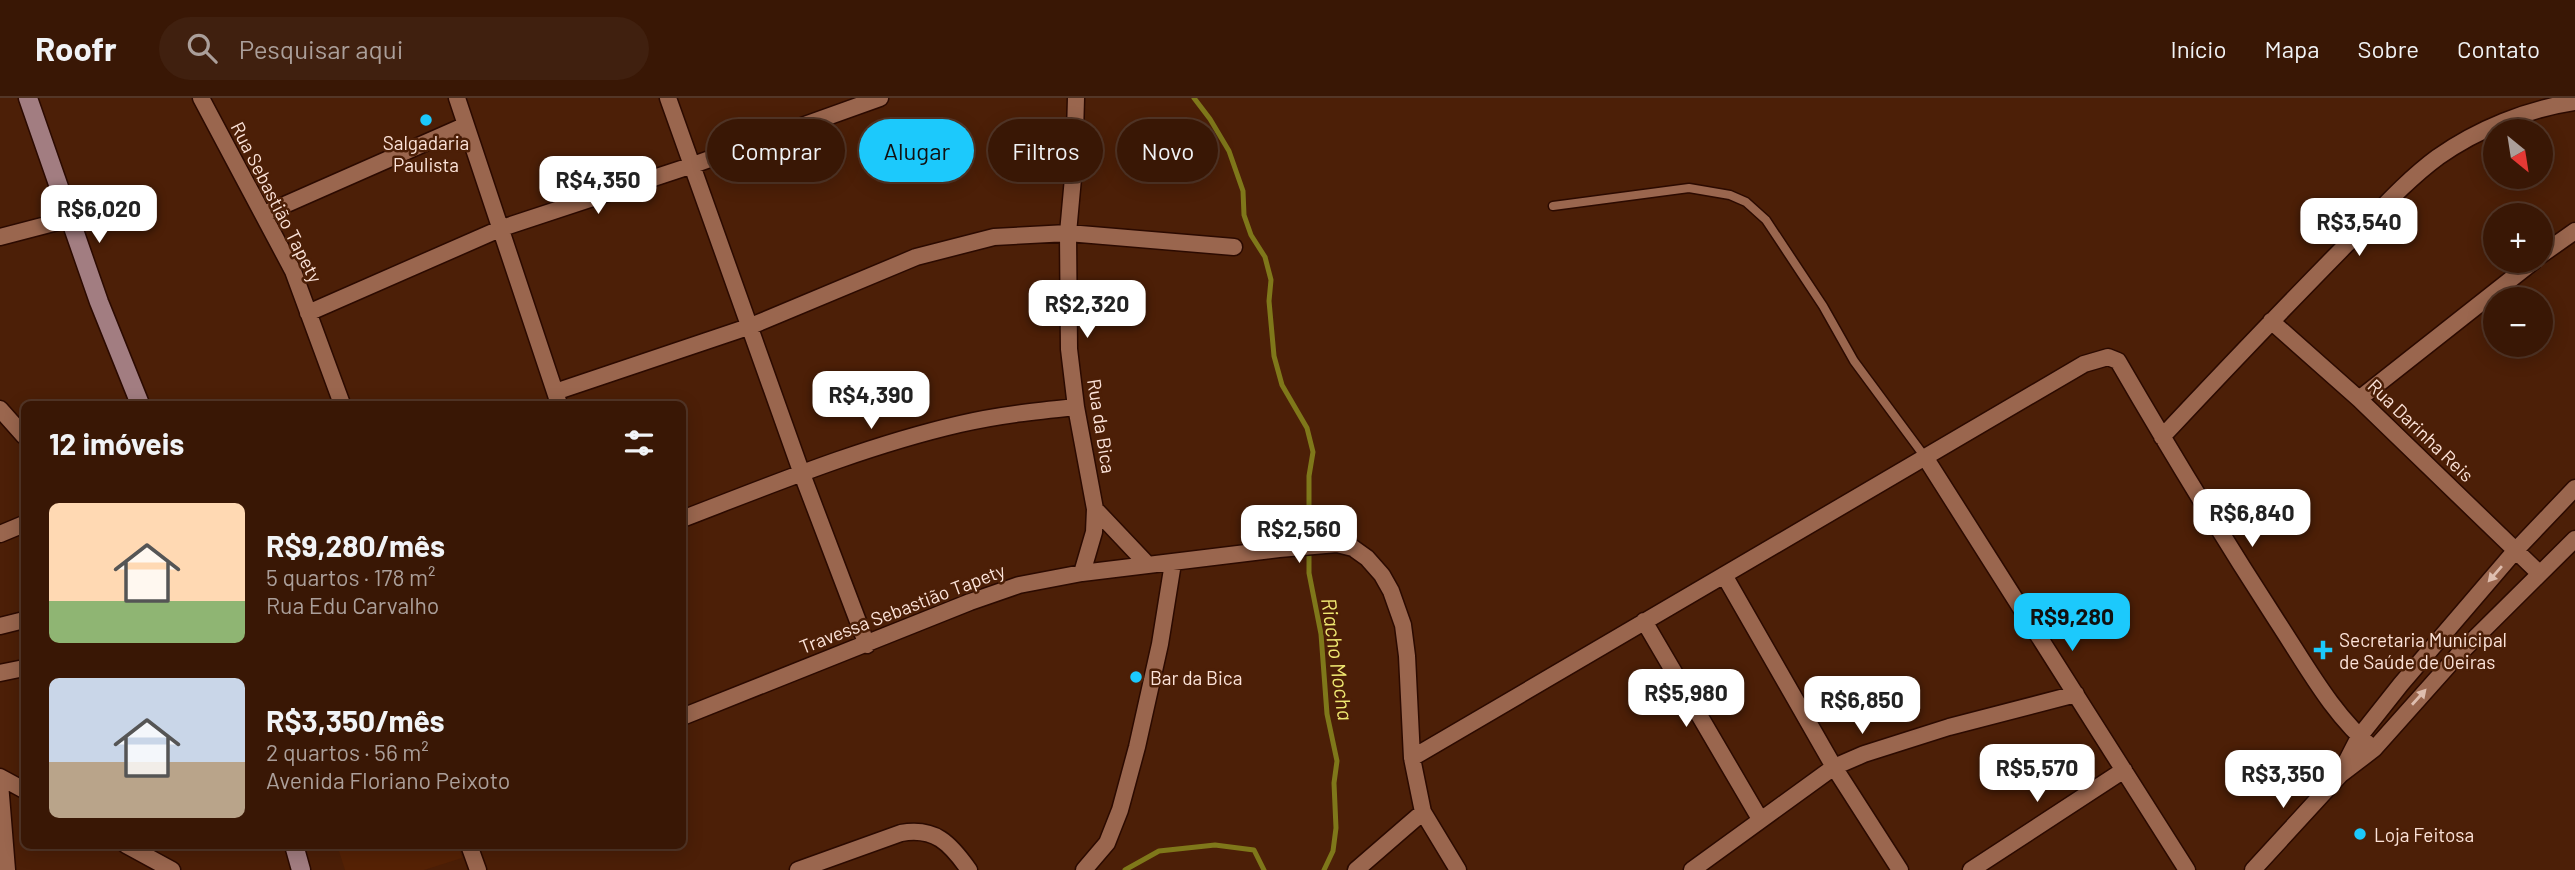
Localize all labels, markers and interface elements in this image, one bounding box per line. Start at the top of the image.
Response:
search box [159,17,649,80]
text: Roofr [35,28,117,68]
icon: search [183,29,221,67]
text: Pesquisar aqui [239,33,403,64]
text: Início [2171,34,2227,63]
text: Mapa [2265,34,2319,63]
text: Sobre [2357,34,2419,63]
text: Contato [2457,34,2540,63]
marker: Salgadaria Paulista [418,112,434,128]
street label: Rua Sebastião Tapety [226,118,328,287]
chip: Comprar [707,119,845,182]
chip: Alugar [859,119,974,182]
chip: Filtros [988,119,1103,182]
chip: Novo [1117,119,1218,182]
north arrow [2483,119,2553,189]
map controls [2483,119,2553,357]
place label: Salgadaria Paulista [383,131,469,176]
pin: R$4,350 [533,156,663,216]
text: R$4,350 [555,165,641,193]
pin: R$6,020 [34,186,164,245]
text: R$6,020 [57,194,141,222]
pin: R$3,540 [2294,198,2424,258]
button: + [2483,203,2553,273]
text: R$3,540 [2316,207,2402,235]
pin: R$2,320 [1022,280,1152,340]
button: − [2483,287,2553,357]
text: R$2,320 [1045,289,1129,317]
pin: R$4,390 [806,372,936,431]
street label: Rua Darinha Reis [2363,374,2479,486]
street label: Rua da Bica [1083,377,1121,475]
text: R$4,390 [828,380,914,408]
icon: filters [620,424,658,462]
text: 12 imóveis [49,425,184,461]
pin: R$6,840 [2187,490,2317,549]
text: R$6,840 [2209,498,2295,526]
pin: R$2,560 [1234,505,1364,565]
text: R$2,560 [1257,514,1341,542]
text: R$9,280/mês [266,527,445,563]
icon: home [105,531,189,615]
street label: Travessa Sebastião Tapety [796,558,1008,658]
text: 5 quartos · 178 m² [266,563,436,591]
one-way arrow [2487,565,2503,583]
text: Rua Edu Carvalho [266,591,439,619]
pin: R$9,280 [2007,594,2137,653]
water label: Riacho Mocha [1317,596,1359,722]
text: R$9,280 [2030,602,2114,630]
place label: Secretaria Municipal de Saúde de Oeiras [2339,628,2507,673]
marker: Secretaria Municipal de Saúde de Oeiras [2313,640,2333,660]
place label: Bar da Bica [1150,666,1242,689]
marker: Bar da Bica [1128,669,1144,685]
pin: R$5,980 [1621,670,1751,729]
pin: R$6,850 [1797,676,1927,736]
text: R$5,980 [1644,678,1728,706]
text: R$6,850 [1820,685,1904,713]
one-way arrow [2411,689,2426,706]
text: R$3,350/mês [266,702,445,738]
icon: home [105,706,189,790]
text: 2 quartos · 56 m² [266,738,429,766]
pin: R$5,570 [1972,744,2102,804]
pin: R$3,350 [2218,750,2348,810]
text: R$5,570 [1996,753,2078,781]
text: R$3,350 [2241,759,2325,787]
text: Avenida Floriano Peixoto [266,766,510,794]
place label: Loja Feitosa [2374,823,2474,846]
marker: Loja Feitosa [2352,826,2368,842]

